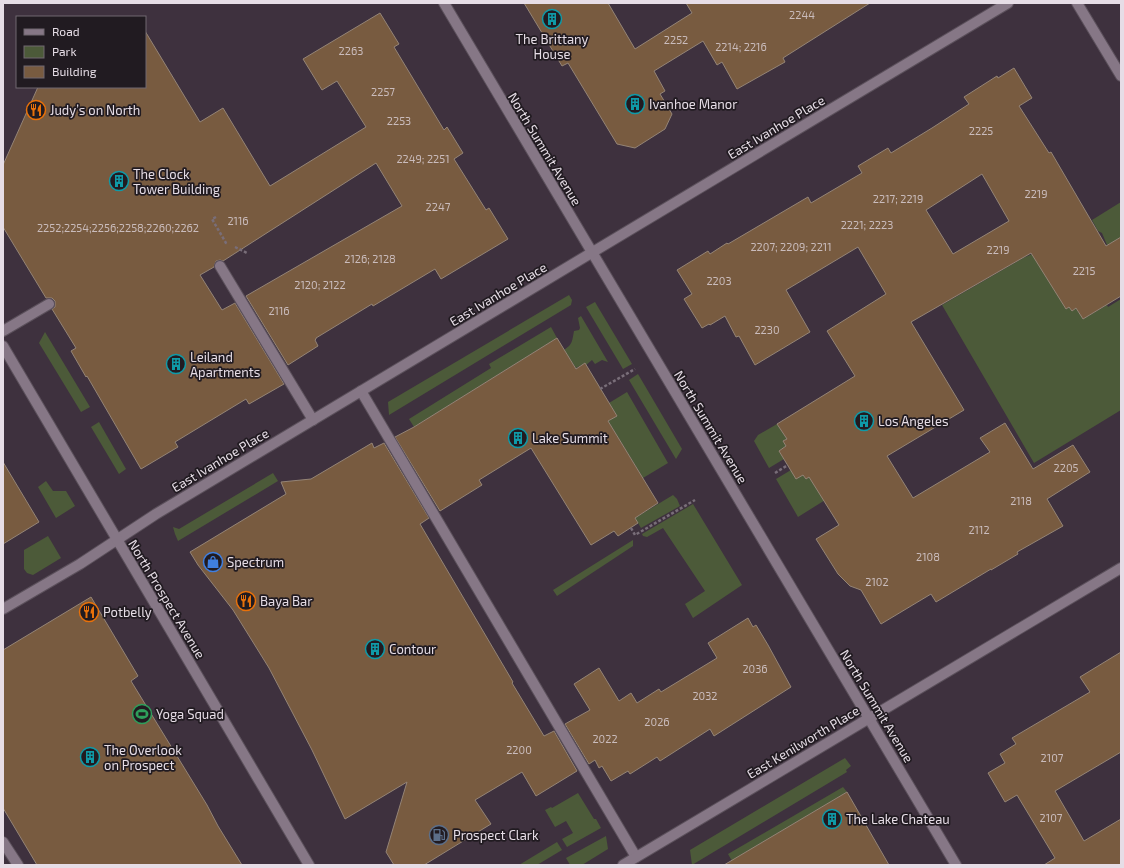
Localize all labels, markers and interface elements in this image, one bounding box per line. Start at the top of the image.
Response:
building icon: The Brittany House [541,8,563,30]
house number: 2244 [789,8,815,21]
legend [16,16,146,88]
text: Road [52,24,80,38]
place label: The Brittany House [516,31,589,62]
house number: 2252 [664,33,688,46]
house number: 2214; 2216 [715,40,767,53]
text: Park [52,44,77,58]
house number: 2263 [339,44,363,57]
text: Building [52,64,97,78]
house number: 2257 [371,85,395,98]
street label: North Summit Avenue [505,90,585,208]
street label: East Ivanhoe Place [725,92,827,162]
building icon: Ivanhoe Manor [624,93,646,115]
place label: Ivanhoe Manor [649,96,737,112]
restaurant icon: Judy’s on North [25,99,47,121]
place label: Judy’s on North [50,102,140,118]
house number: 2253 [387,114,411,127]
house number: 2225 [969,124,993,137]
house number: 2249; 2251 [396,152,450,165]
place label: The Clock Tower Building [133,166,220,197]
building icon: The Clock Tower Building [108,170,130,192]
house number: 2219 [1024,187,1048,200]
house number: 2217; 2219 [873,192,923,205]
house number: 2247 [426,200,451,213]
house number: 2116 [227,214,249,227]
house number: 2221; 2223 [841,218,893,231]
house number: 2252;2254;2256;2258;2260;2262 [37,221,199,234]
house number: 2207; 2209; 2211 [750,240,832,253]
house number: 2219 [986,243,1010,256]
house number: 2126; 2128 [344,252,396,265]
street label: East Ivanhoe Place [447,259,549,329]
house number: 2215 [1073,264,1095,277]
house number: 2203 [706,274,732,287]
house number: 2120; 2122 [294,278,346,291]
house number: 2116 [268,304,290,317]
house number: 2230 [754,323,780,336]
place label: Leiland Apartments [190,349,260,380]
building icon: Leiland Apartments [165,353,187,375]
street label: North Summit Avenue [671,368,751,486]
building icon: Los Angeles [853,410,875,432]
place label: Los Angeles [878,413,949,429]
street label: East Ivanhoe Place [169,425,271,495]
building icon: Lake Summit [507,427,529,449]
place label: Lake Summit [532,430,608,446]
house number: 2205 [1054,461,1079,474]
house number: 2118 [1010,494,1032,507]
house number: 2112 [968,523,990,536]
street label: North Prospect Avenue [125,537,209,661]
house number: 2108 [916,550,940,563]
shop icon: Spectrum [202,551,224,573]
place label: Spectrum [227,554,284,570]
house number: 2102 [865,575,889,588]
restaurant icon: Baya Bar [235,590,257,612]
place label: Baya Bar [260,593,312,609]
restaurant icon: Potbelly [78,601,100,623]
place label: Potbelly [103,604,152,620]
building icon: Contour [364,638,386,660]
place label: Contour [389,641,436,657]
street label: North Summit Avenue [837,647,917,765]
house number: 2036 [742,662,768,675]
house number: 2032 [692,689,718,702]
street label: East Kenilworth Place [744,702,862,782]
sports icon: Yoga Squad [131,703,153,725]
place label: Yoga Squad [156,706,224,722]
house number: 2026 [644,715,670,728]
house number: 2022 [592,732,618,745]
place label: The Overlook on Prospect [104,742,182,773]
house number: 2200 [506,743,532,756]
building icon: The Overlook on Prospect [79,746,101,768]
house number: 2107 [1041,751,1064,764]
building icon: The Lake Chateau [821,808,843,830]
place label: The Lake Chateau [846,811,950,827]
house number: 2107 [1040,811,1063,824]
fuel station icon: Prospect Clark [428,824,450,846]
place label: Prospect Clark [453,827,539,843]

